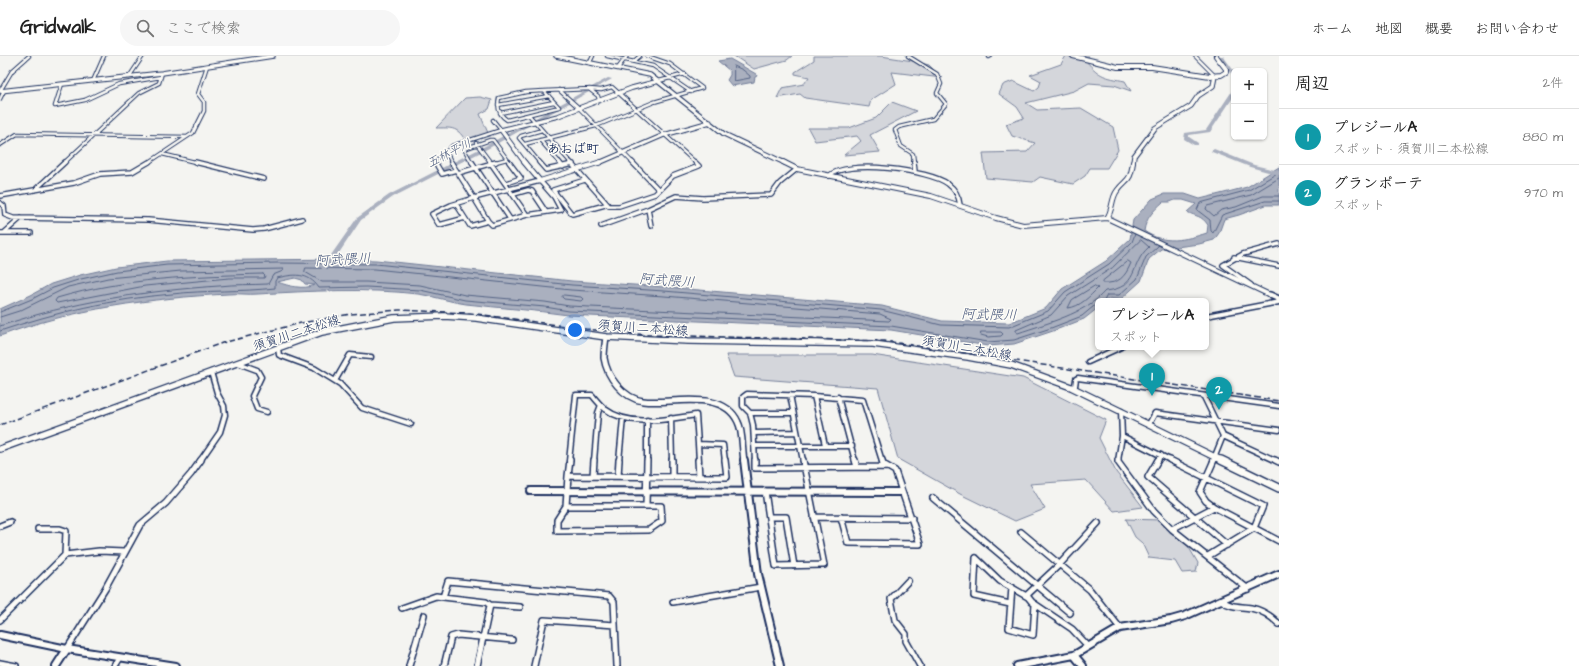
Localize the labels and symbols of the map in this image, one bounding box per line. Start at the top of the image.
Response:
water label: 五林平川 [424,135,474,172]
district label: あおば町 [547,140,599,158]
water label: 阿武隈川 [315,249,372,271]
water label: 阿武隈川 [638,269,696,293]
water label: 阿武隈川 [961,305,1017,325]
street label: 須賀川二本松線 [250,310,343,356]
street label: 須賀川二本松線 [597,316,690,340]
your location [565,320,585,340]
street label: 須賀川二本松線 [920,331,1014,365]
pin: 1 [1139,363,1165,396]
pin: 2 [1206,377,1232,410]

